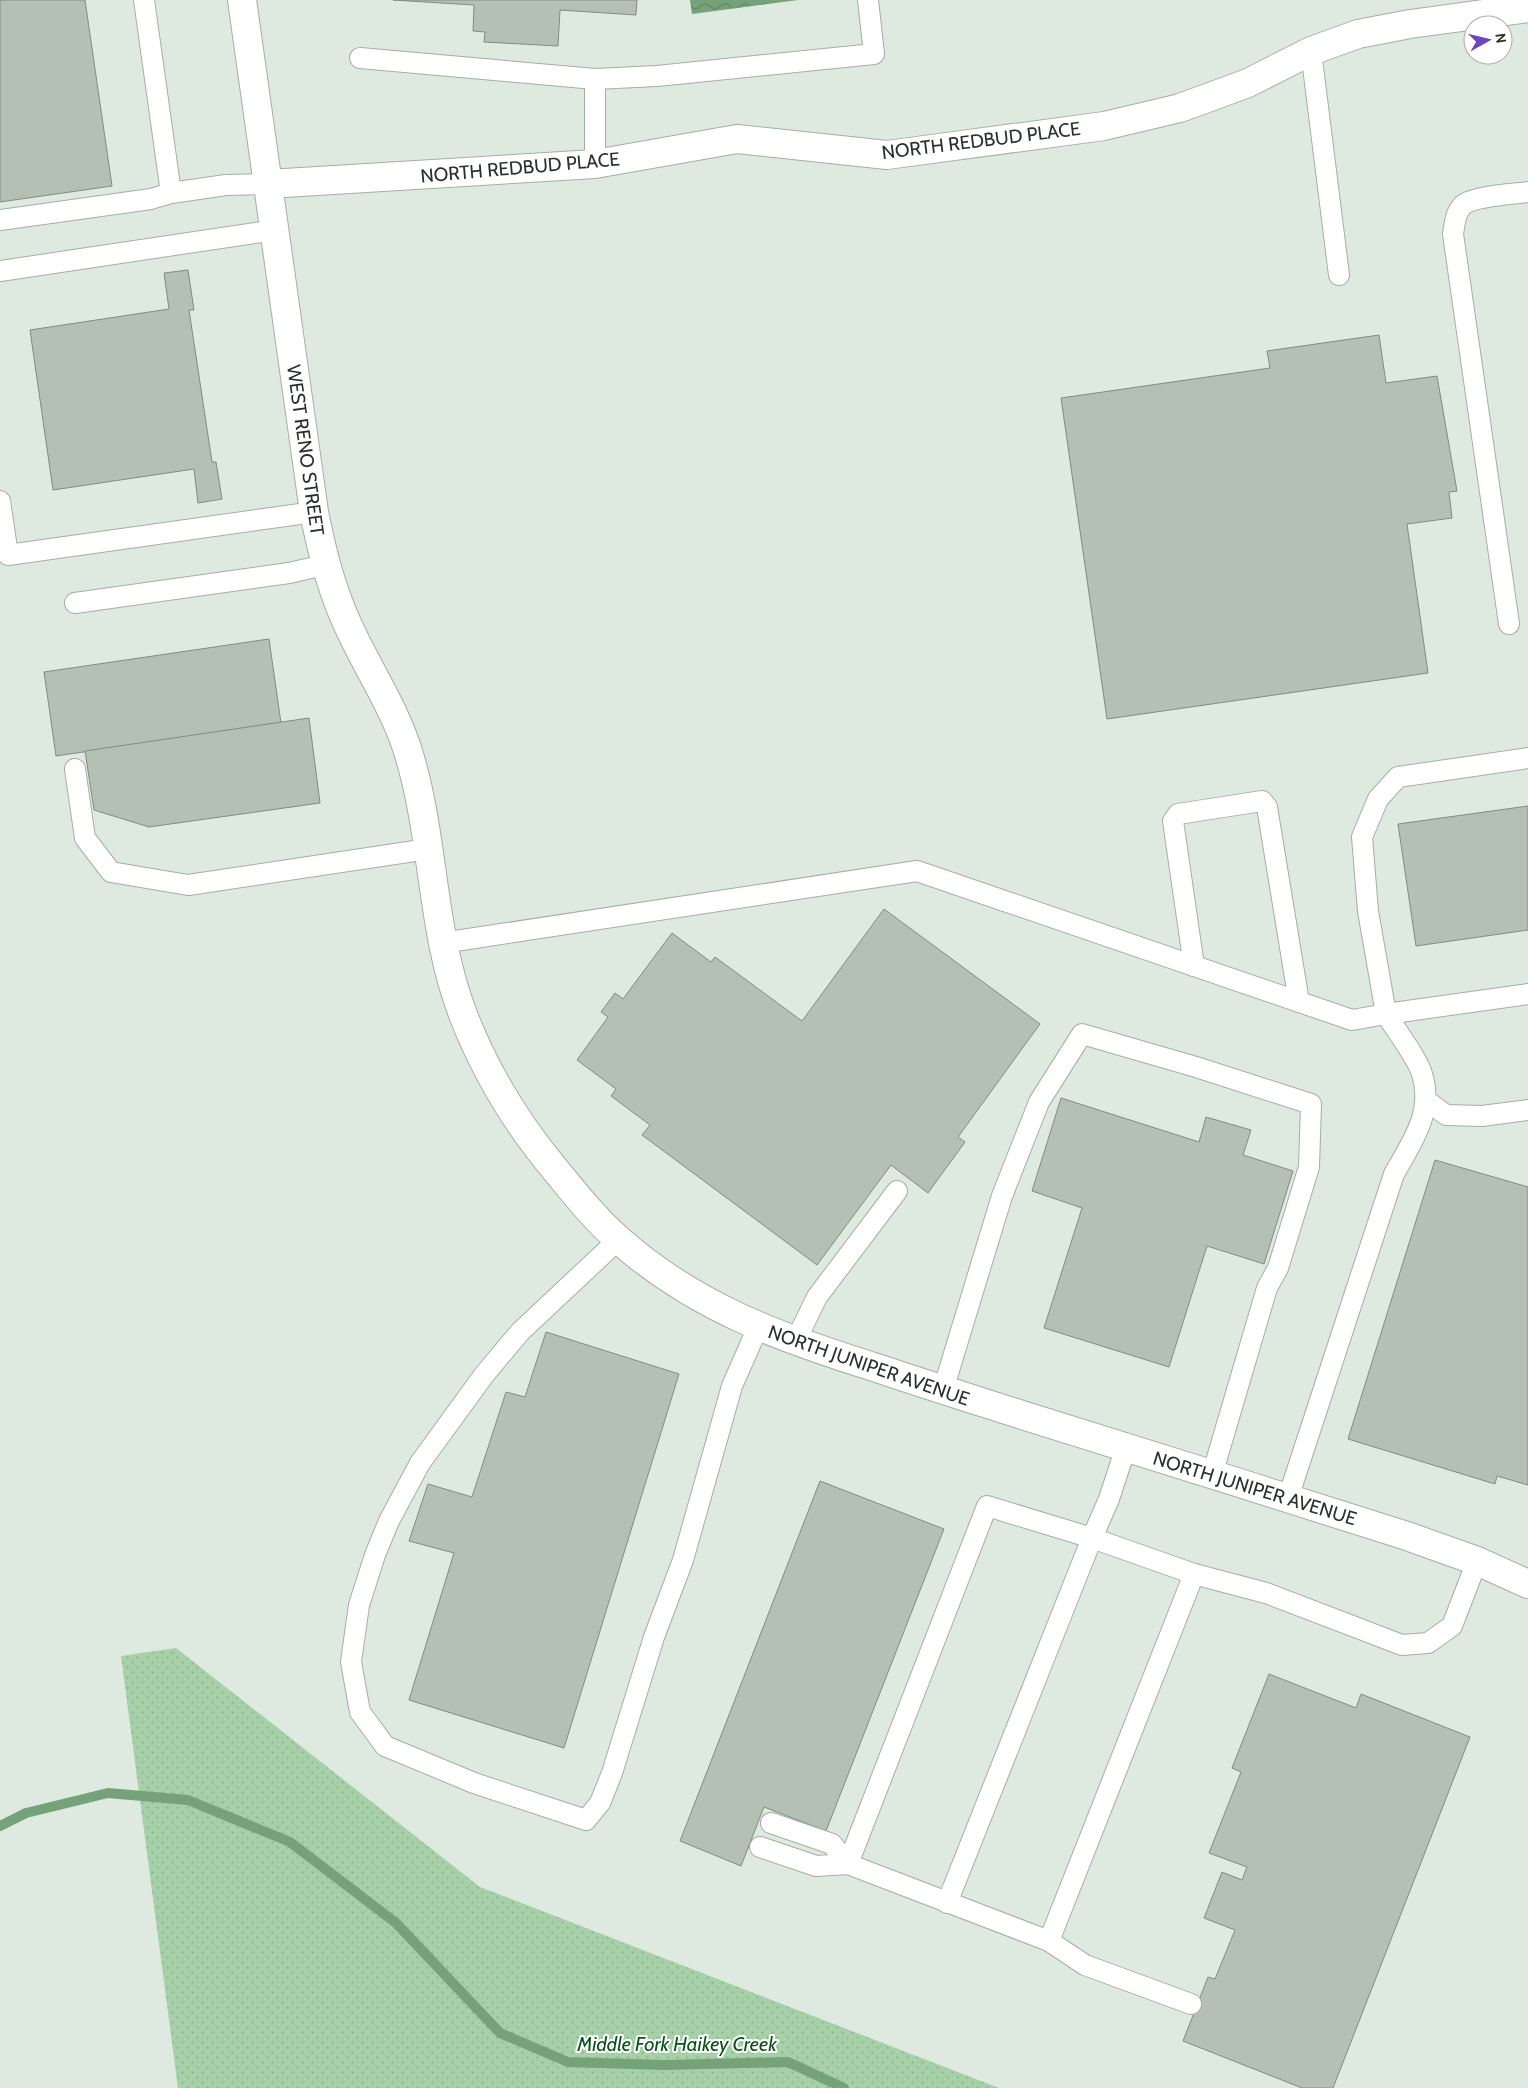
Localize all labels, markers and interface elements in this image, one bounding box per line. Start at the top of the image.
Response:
north arrow [1463,15,1513,65]
text: N [1491,32,1510,44]
street label: NORTH REDBUD PLACE [880,117,1082,164]
street label: NORTH REDBUD PLACE [419,147,621,188]
street label: WEST RENO STREET [282,363,329,537]
street label: NORTH JUNIPER AVENUE [765,1320,973,1411]
street label: NORTH JUNIPER AVENUE [1150,1447,1359,1530]
water label: Middle Fork Haikey Creek [576,2032,778,2056]

